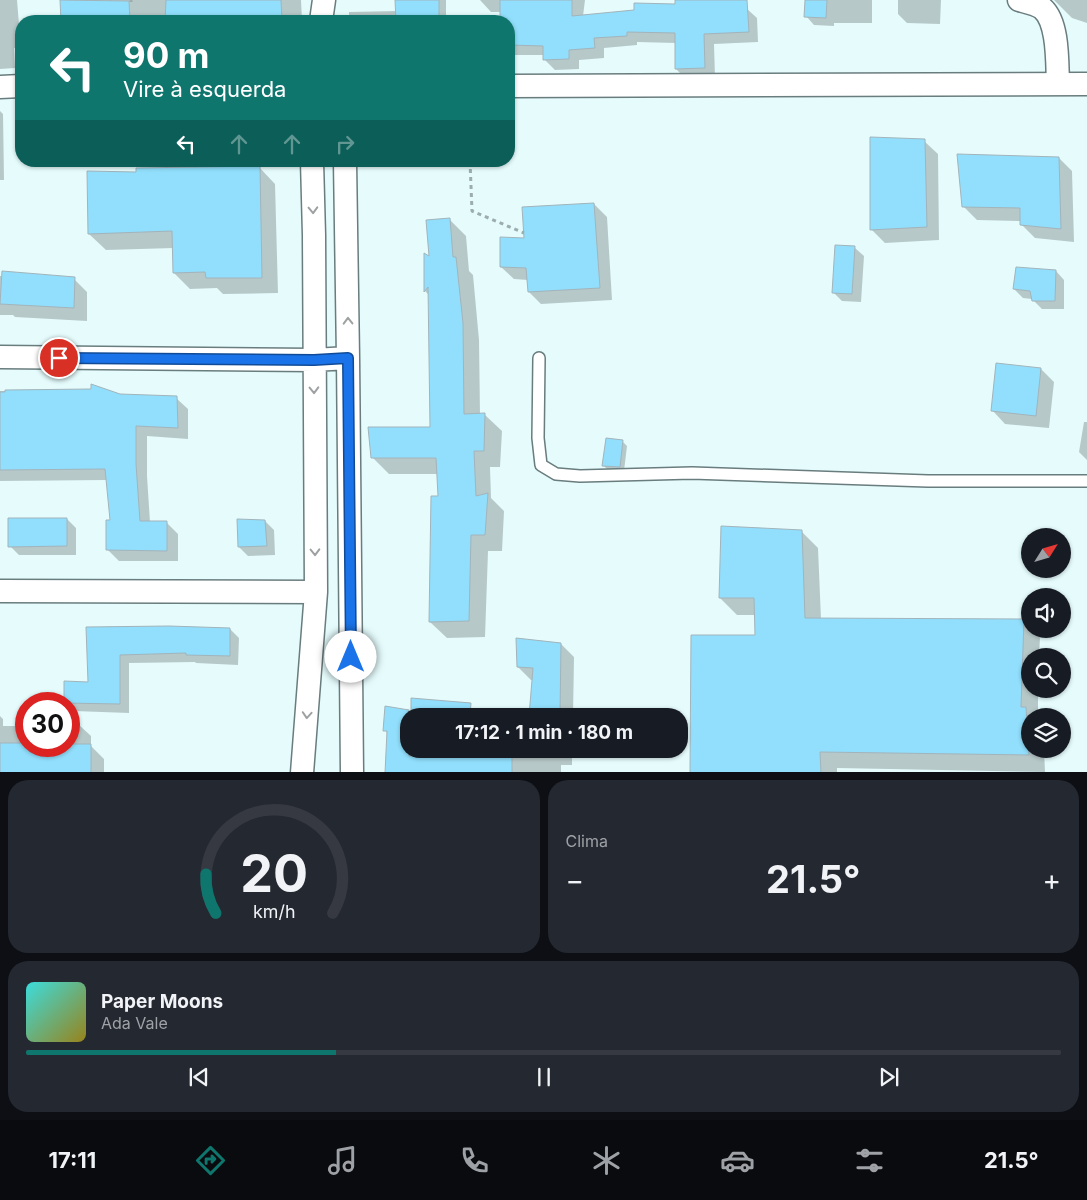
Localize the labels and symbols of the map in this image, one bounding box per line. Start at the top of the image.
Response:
one-way arrow [308,206,319,214]
one-way arrow [342,317,353,325]
pin [38,337,80,379]
one-way arrow [309,386,319,394]
north arrow [1021,528,1071,578]
one-way arrow [310,549,320,557]
position arrow [324,630,376,682]
speed limit sign: 30 [15,692,80,757]
one-way arrow [301,711,312,719]

